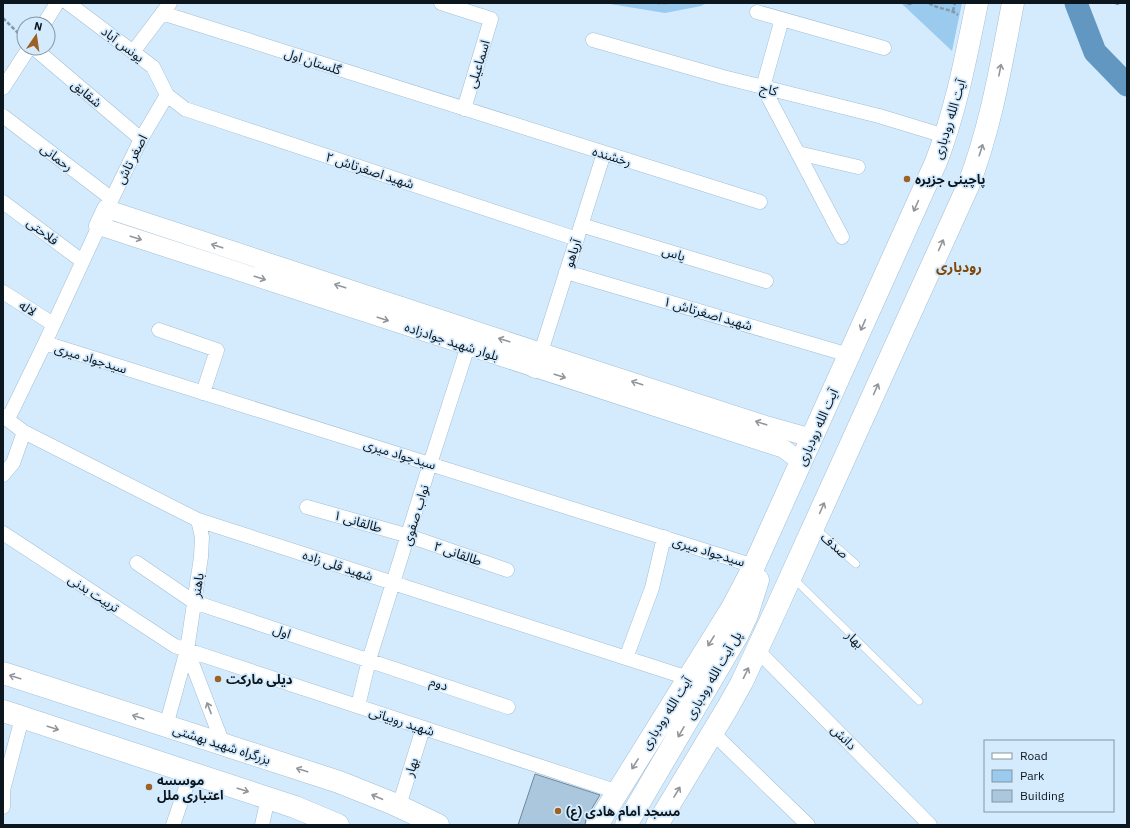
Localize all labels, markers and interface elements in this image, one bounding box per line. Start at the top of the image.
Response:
north arrow [16,16,56,56]
text: N [33,19,44,34]
street label: یونس آباد [98,23,148,66]
street label: اسماعیلی [463,38,494,90]
street label: گلستان اول [282,44,344,79]
one-way arrow [996,64,1004,77]
street label: شقایق [68,76,105,111]
street label: آیت الله رودباری [929,76,970,161]
street label: کاج [758,79,780,102]
street label: اصغر تاش [112,132,151,187]
street label: رحمانی [37,140,76,175]
street label: رخشنده [590,143,633,170]
one-way arrow [978,143,985,156]
street label: شهید اصغرتاش ۲ [324,148,416,193]
place label: پاچینی جزیره [915,171,986,188]
marker: پاچینی جزیره [902,174,912,184]
one-way arrow [912,200,919,212]
street label: فلاحتی [23,214,62,249]
one-way arrow [130,235,143,242]
street label: آریاهو [560,236,585,269]
one-way arrow [938,240,945,252]
one-way arrow [211,241,223,249]
street label: یاس [660,242,688,265]
district label: رودباری [936,258,982,276]
one-way arrow [253,275,265,283]
one-way arrow [334,282,347,289]
street label: شهید اصغرتاش ۱ [661,293,754,334]
street label: لاله [16,297,40,320]
one-way arrow [377,315,389,323]
street label: بلوار شهید جوادزاده [403,318,501,365]
one-way arrow [859,318,866,330]
one-way arrow [497,336,510,343]
street label: سیدجواد میری [53,339,129,378]
one-way arrow [554,373,567,380]
one-way arrow [631,379,644,386]
one-way arrow [873,384,880,396]
street label: آیت الله رودباری [793,385,843,468]
one-way arrow [755,419,768,426]
street label: سیدجواد میری [362,435,438,474]
street label: نواب صفوی [398,483,433,548]
one-way arrow [819,502,826,514]
street label: طالقانی ۱ [332,506,384,537]
street label: صدف [817,529,852,562]
street label: سیدجواد میری [671,532,747,571]
street label: طالقانی ۲ [432,537,484,570]
street label: شهید قلی زاده [301,546,375,585]
street label: تربیت بدنی [65,571,123,616]
street label: باهنر [187,572,208,599]
street label: اول [271,621,293,642]
street label: بهار [841,626,867,652]
street label: پل آیت الله رودباری [681,628,747,723]
one-way arrow [707,635,715,646]
one-way arrow [743,667,750,679]
place label: دیلی مارکت [226,671,293,688]
one-way arrow [9,672,21,680]
street label: دوم [427,673,450,695]
street label: آیت الله رودباری [637,673,696,753]
marker: دیلی مارکت [213,674,223,684]
one-way arrow [204,702,212,714]
street label: شهید روبیاتی [367,703,437,740]
one-way arrow [132,713,145,720]
street label: بزرگراه شهید بهشتی [171,721,273,768]
street label: دانش [827,721,860,754]
one-way arrow [47,725,60,732]
one-way arrow [676,726,684,738]
legend [984,740,1114,812]
text: Road [1020,748,1048,763]
street label: بهار [400,756,422,780]
one-way arrow [631,758,639,769]
one-way arrow [296,766,309,773]
text: Park [1020,768,1045,783]
place label: موسسه اعتباری ملل [157,772,224,804]
marker: موسسه اعتباری ملل [144,782,154,792]
one-way arrow [674,786,682,798]
one-way arrow [237,787,250,794]
text: Building [1020,788,1065,803]
one-way arrow [371,793,383,800]
place label: مسجد امام هادی (ع) [566,803,680,821]
marker: مسجد امام هادی (ع) [553,806,563,816]

